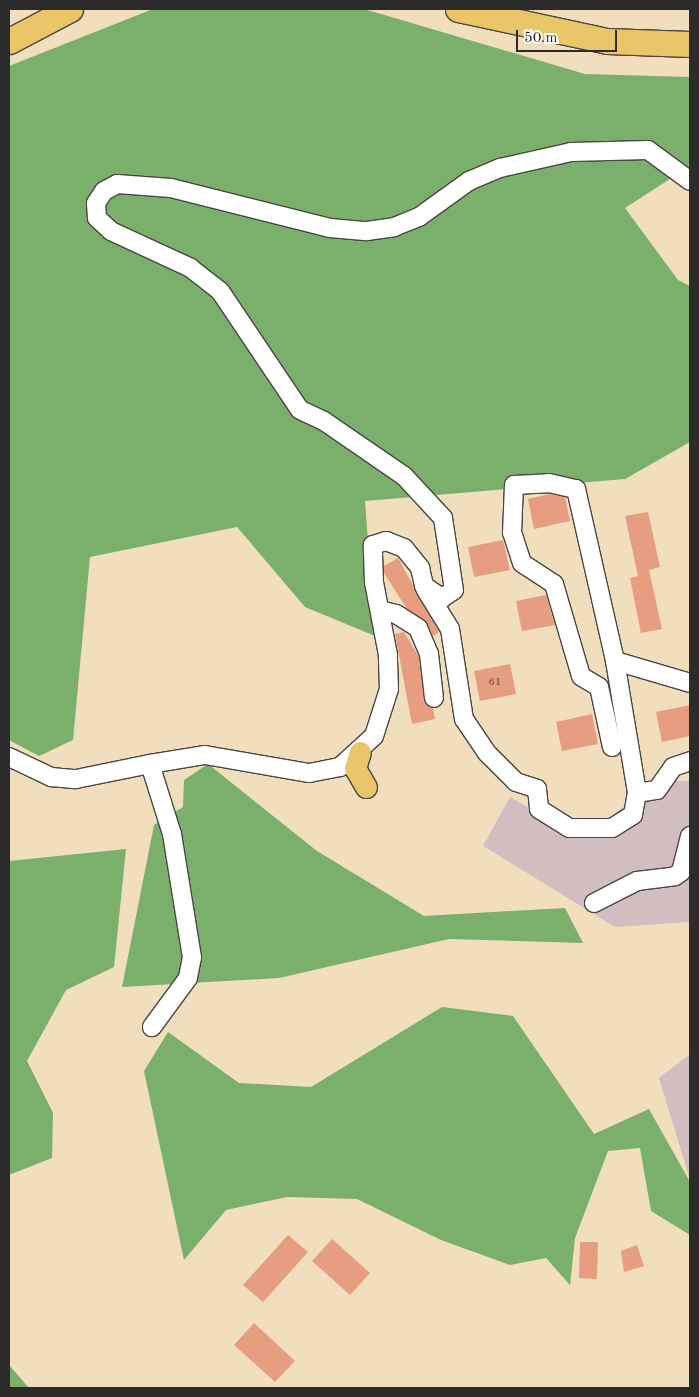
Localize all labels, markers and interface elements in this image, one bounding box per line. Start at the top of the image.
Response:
scale bar [519,20,620,52]
text: 50 m [524,31,558,46]
house number: 61 [489,676,501,690]

